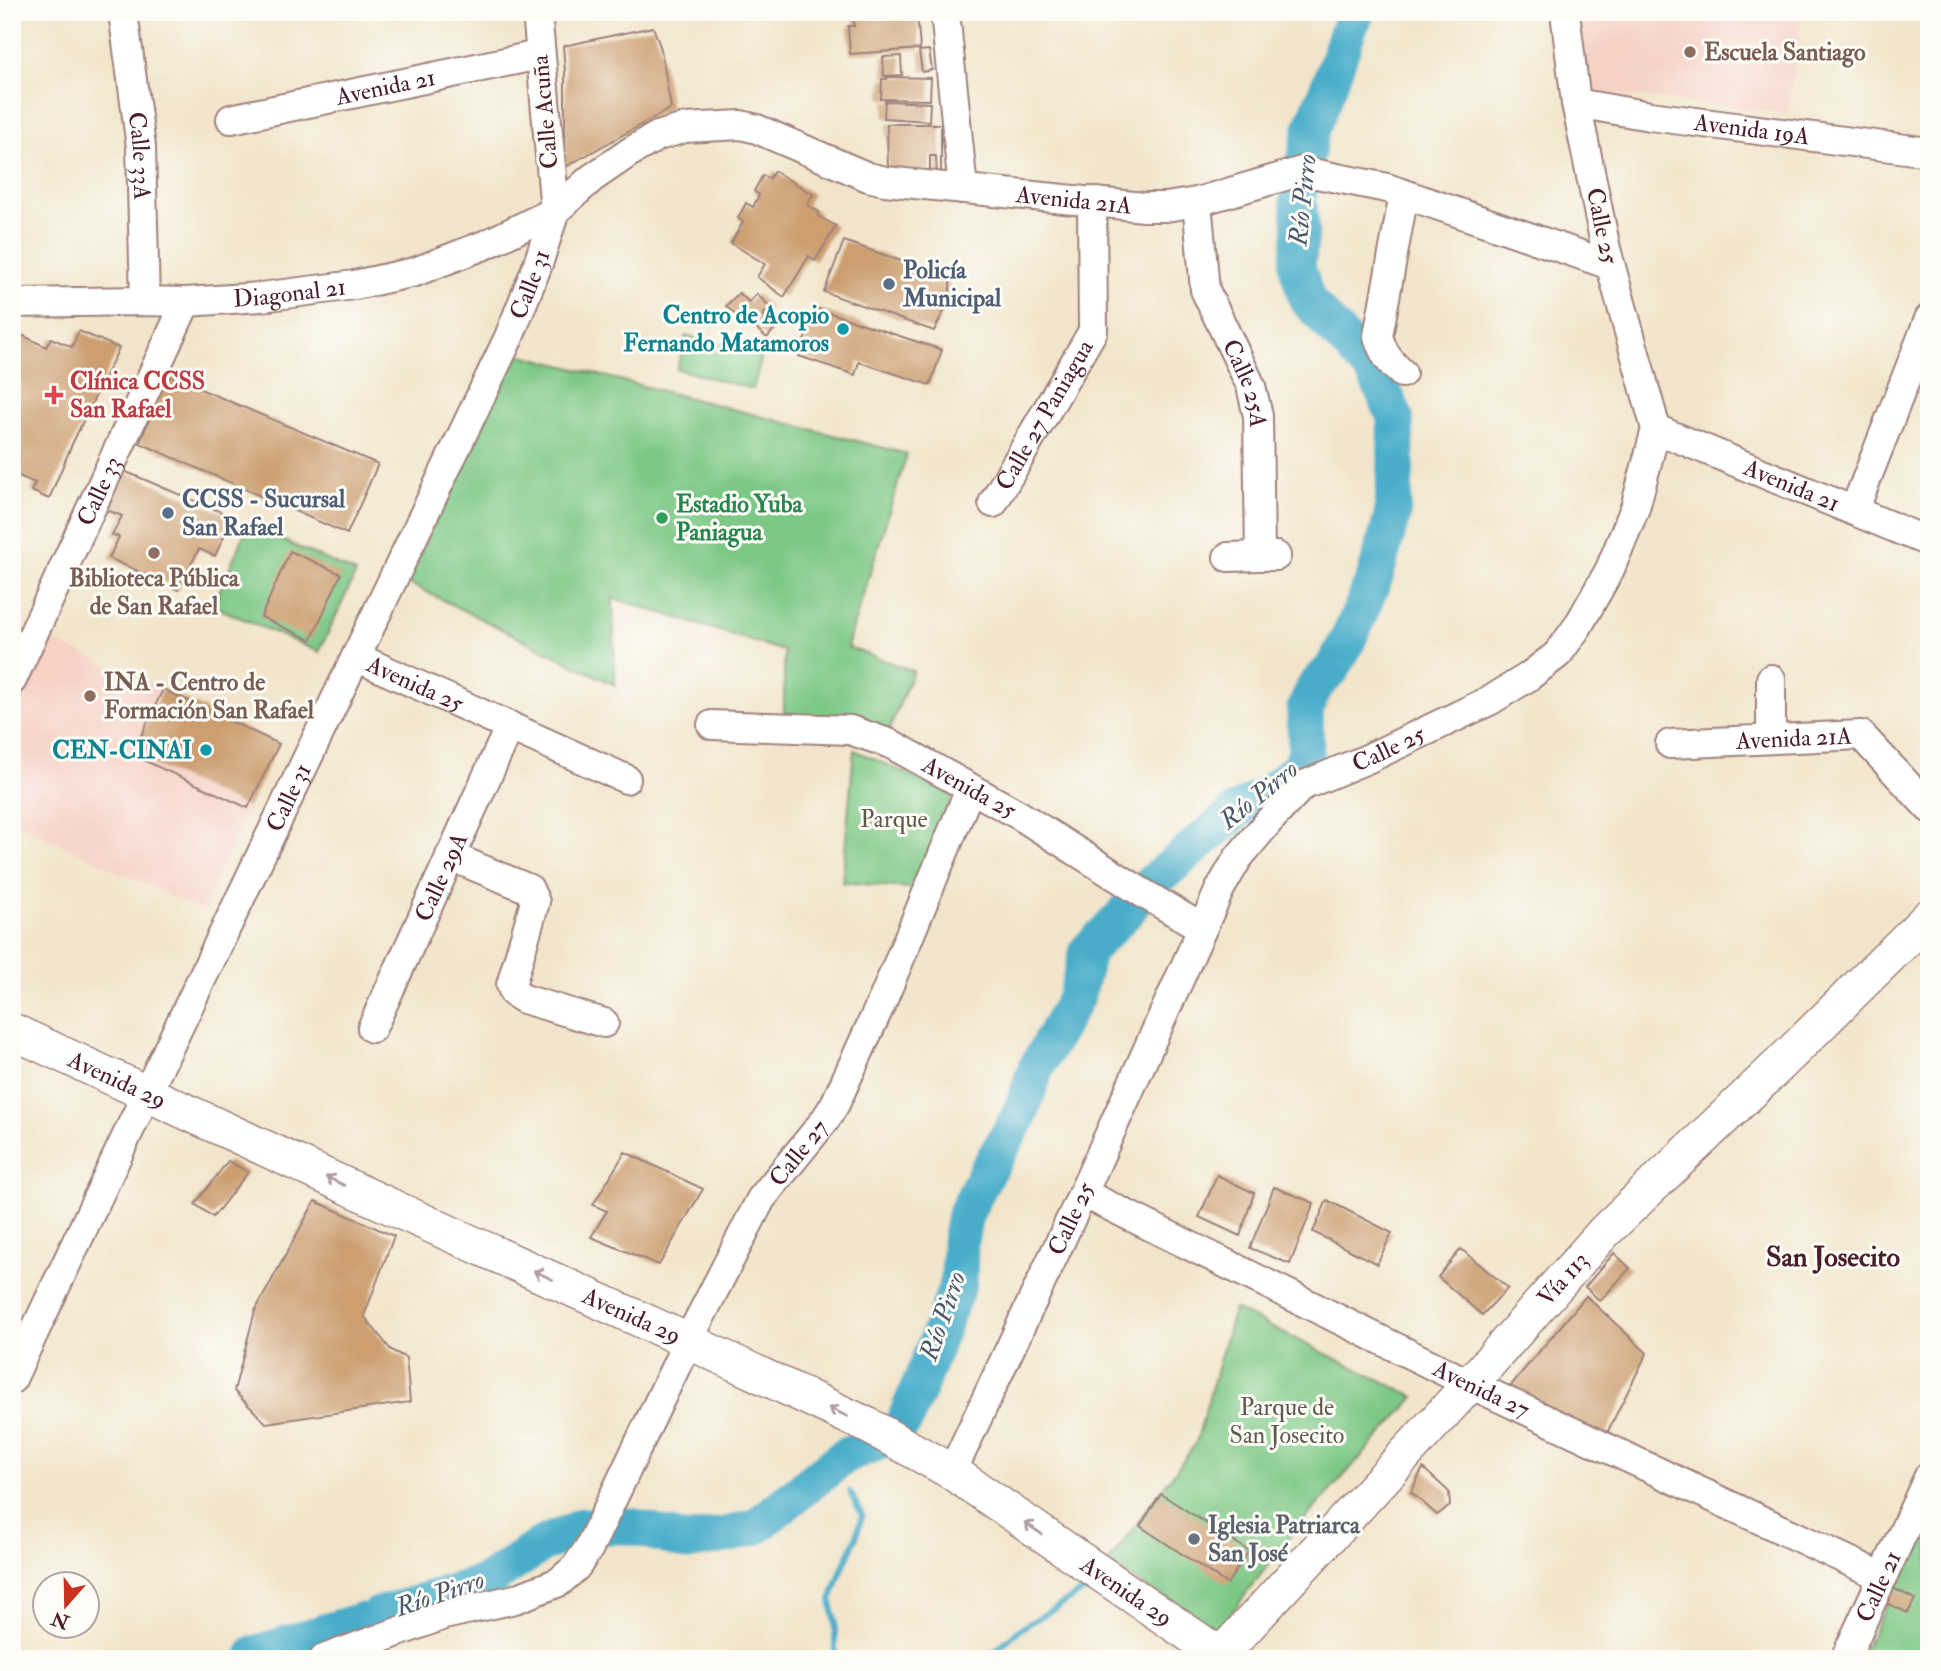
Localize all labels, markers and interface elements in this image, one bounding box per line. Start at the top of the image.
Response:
place label: Escuela Santiago [1704,37,1866,68]
marker: Escuela Santiago [1682,44,1698,60]
street label: Calle Acuña [524,53,565,170]
street label: Avenida 21 [332,61,438,113]
street label: Avenida 19A [1691,106,1812,152]
street label: Calle 33A [121,110,158,200]
water label: Río Pirro [1282,153,1324,248]
street label: Avenida 21A [1013,179,1133,221]
street label: Calle 25 [1579,185,1625,267]
street label: Calle 31 [502,246,557,324]
place label: Policía Municipal [902,255,1002,314]
street label: Diagonal 21 [232,271,348,314]
marker: Policía Municipal [881,276,897,292]
place label: Centro de Acopio Fernando Matamoros [623,300,829,359]
marker: Centro de Acopio Fernando Matamoros [835,321,851,337]
street label: Calle 27 Paniagua [988,333,1101,496]
street label: Calle 25A [1215,334,1274,428]
place label: Clínica CCSS San Rafael [70,366,205,425]
marker: Clínica CCSS San Rafael [44,385,64,405]
street label: Calle 33 [70,451,128,531]
street label: Avenida 21 [1738,451,1844,519]
place label: CCSS - Sucursal San Rafael [182,484,346,543]
place label: Estadio Yuba Paniagua [676,489,803,548]
marker: CCSS - Sucursal San Rafael [160,505,176,521]
marker: Estadio Yuba Paniagua [654,510,670,526]
marker: Biblioteca Pública de San Rafael [146,545,162,561]
place label: Biblioteca Pública de San Rafael [69,563,240,622]
street label: Avenida 25 [361,648,469,719]
place label: INA - Centro de Formación San Rafael [104,667,315,726]
marker: INA - Centro de Formación San Rafael [82,688,98,704]
street label: Calle 25 [1347,718,1430,779]
street label: Avenida 21A [1734,720,1853,756]
place label: CEN-CINAI [52,735,192,766]
marker: CEN-CINAI [198,742,214,758]
street label: Avenida 25 [916,748,1022,826]
water label: Río Pirro [1212,754,1305,837]
street label: Calle 31 [259,758,318,837]
park label: Parque [860,804,928,835]
street label: Calle 29A [407,828,475,926]
street label: Avenida 29 [62,1043,171,1116]
street label: Calle 27 [762,1113,835,1193]
one-way arrow [325,1174,346,1187]
street label: Calle 25 [1041,1177,1102,1260]
district label: San Josecito [1766,1240,1901,1275]
street label: Vía 113 [1530,1245,1595,1313]
water label: Río Pirro [913,1267,973,1366]
one-way arrow [533,1268,554,1281]
street label: Avenida 29 [577,1280,686,1351]
street label: Avenida 27 [1427,1352,1535,1425]
park label: Parque de San Josecito [1230,1392,1344,1451]
one-way arrow [828,1405,849,1418]
place label: Iglesia Patriarca San José [1208,1510,1361,1569]
one-way arrow [1024,1521,1043,1535]
marker: Iglesia Patriarca San José [1186,1531,1202,1547]
street label: Calle 21 [1849,1546,1908,1627]
street label: Avenida 29 [1074,1548,1179,1634]
water label: Río Pirro [390,1564,489,1624]
north arrow [32,1570,102,1640]
text: N [48,1606,74,1635]

